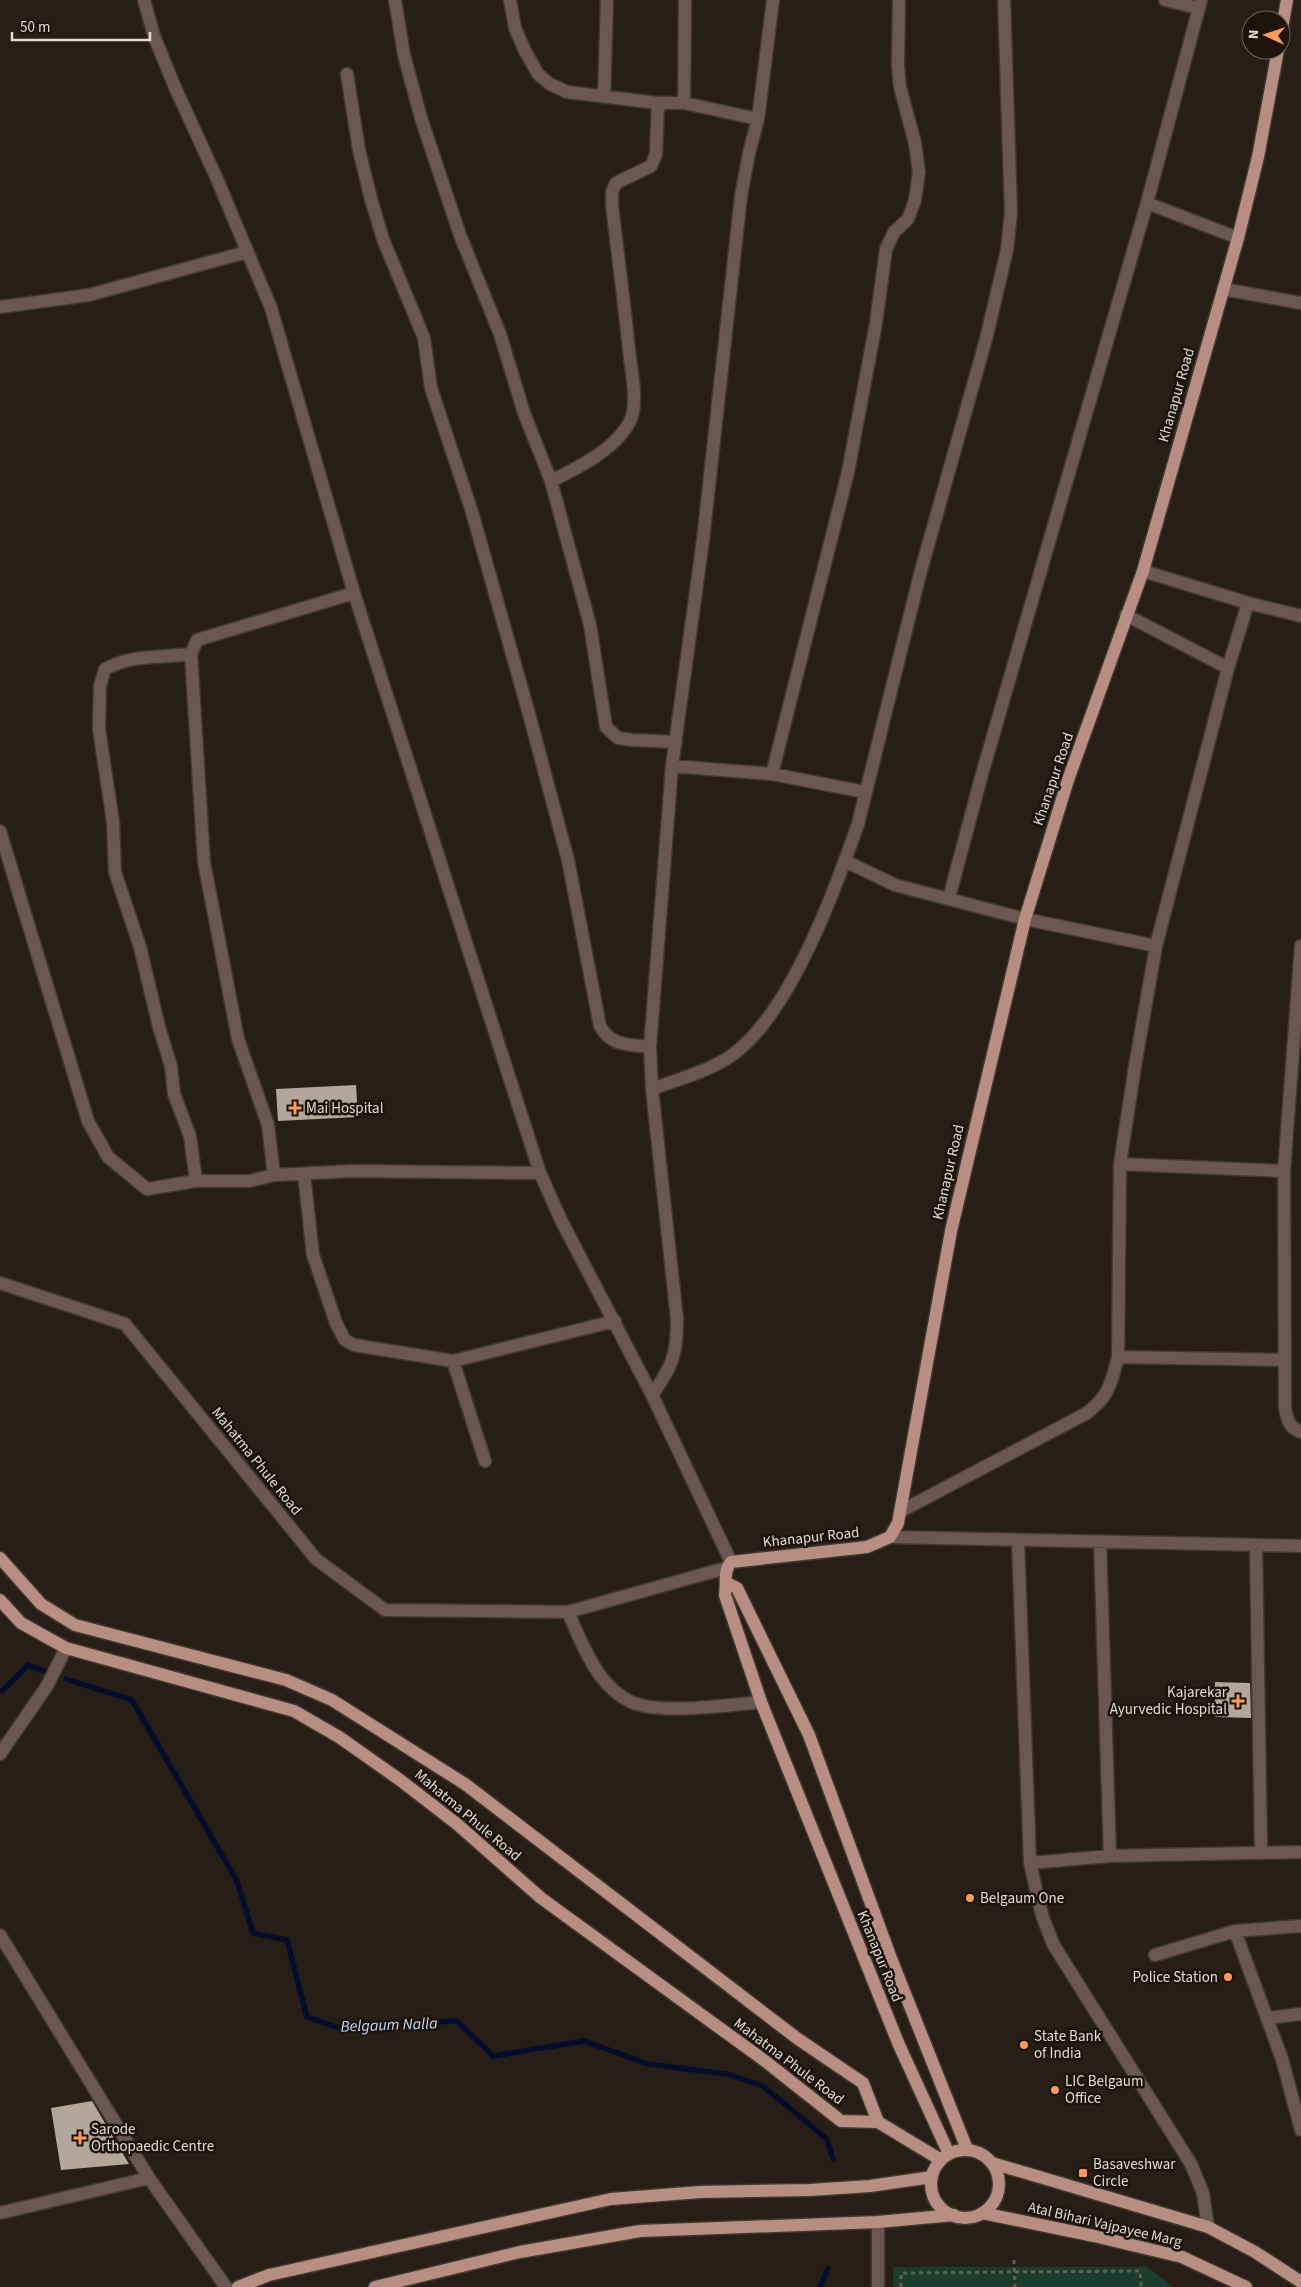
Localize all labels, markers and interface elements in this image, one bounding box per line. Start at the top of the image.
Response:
scale bar [12,10,150,42]
north arrow [1241,10,1291,60]
text: 50 m [20,17,50,38]
text: N [1244,29,1264,40]
street label: Khanapur Road [1153,346,1200,445]
street label: Khanapur Road [1028,730,1079,828]
place label: Mai Hospital [306,1098,384,1119]
marker: Mai Hospital [288,1101,302,1115]
street label: Khanapur Road [927,1122,970,1222]
street label: Mahatma Phule Road [206,1403,307,1520]
street label: Khanapur Road [762,1522,860,1553]
place label: Kajarekar Ayurvedic Hospital [1110,1682,1228,1720]
marker: Kajarekar Ayurvedic Hospital [1231,1694,1245,1708]
street label: Mahatma Phule Road [410,1764,525,1866]
place label: Belgaum One [980,1888,1064,1909]
marker: Belgaum One [964,1892,976,1904]
street label: Khanapur Road [852,1907,907,2005]
place label: Police Station [1132,1967,1218,1988]
marker: Police Station [1222,1971,1234,1983]
water label: Belgaum Nalla [340,2012,438,2038]
street label: Mahatma Phule Road [729,2013,848,2110]
place label: State Bank of India [1034,2026,1102,2064]
marker: State Bank of India [1018,2039,1030,2051]
place label: LIC Belgaum Office [1065,2071,1143,2109]
marker: LIC Belgaum Office [1049,2084,1061,2096]
place label: Sarode Orthopaedic Centre [91,2119,214,2157]
marker: Sarode Orthopaedic Centre [73,2131,87,2145]
place label: Basaveshwar Circle [1093,2154,1176,2192]
marker: Basaveshwar Circle [1077,2167,1089,2179]
street label: Atal Bihari Vajpayee Marg [1026,2197,1184,2253]

